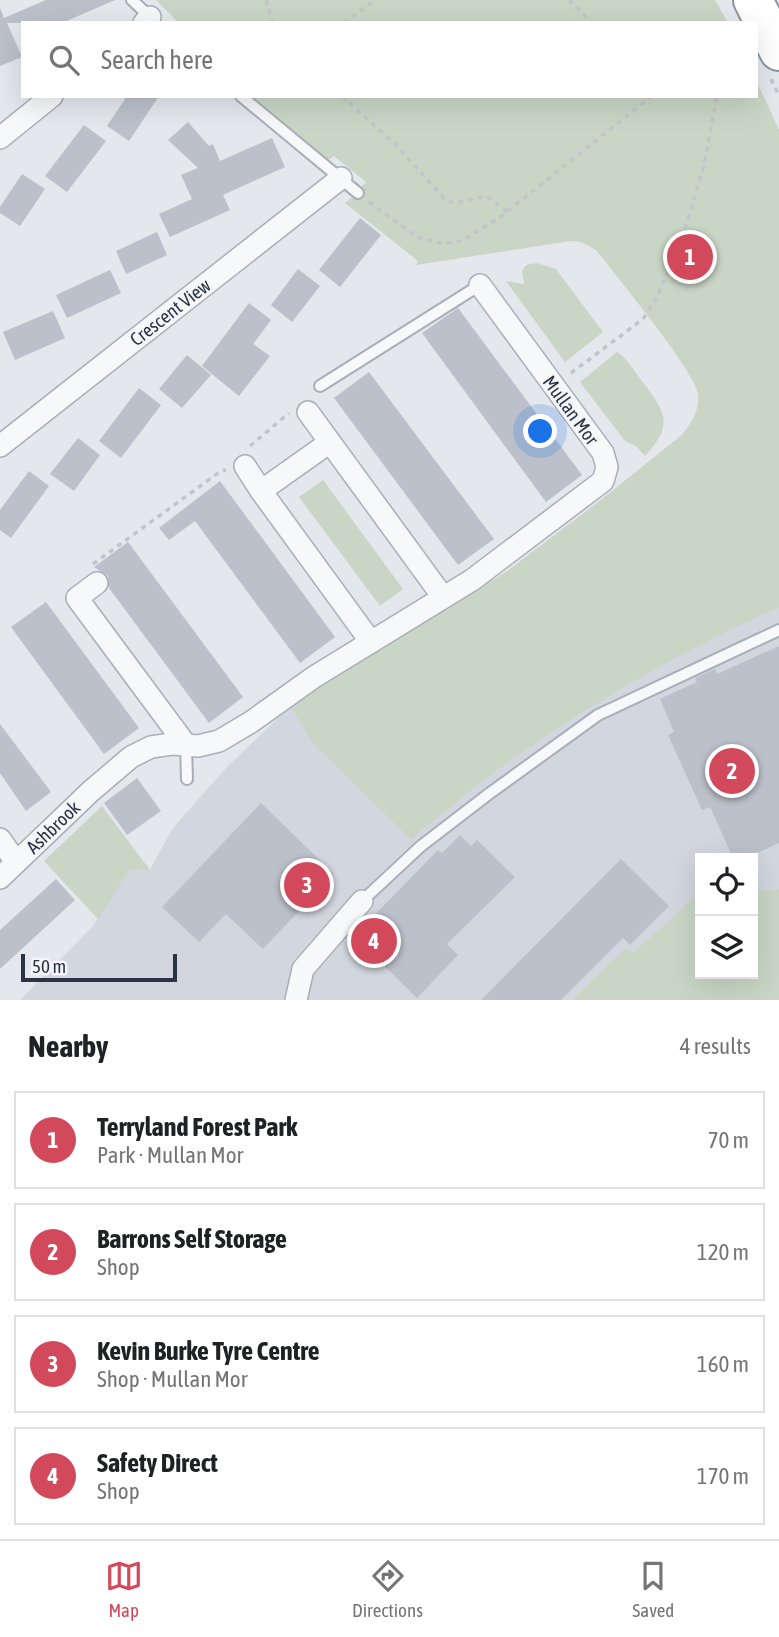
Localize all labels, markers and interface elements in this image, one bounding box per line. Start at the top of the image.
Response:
search box [21,21,758,98]
icon: search [45,41,83,79]
text: Search here [101,45,213,75]
pin: 1 [667,231,713,283]
street label: Crescent View [125,273,215,350]
street label: Mullan Mor [539,371,604,449]
your location [523,414,557,448]
pin: 2 [709,745,755,797]
street label: Ashbrook [22,796,85,858]
map controls [695,853,758,979]
button: locate [695,853,758,916]
pin: 3 [284,859,330,911]
pin: 4 [351,915,397,967]
button: layers [695,916,758,979]
scale bar [21,951,177,983]
text: 50 m [32,955,66,977]
text: Nearby [28,1029,108,1063]
text: 4 results [680,1033,751,1059]
text: Terryland Forest Park [97,1112,298,1142]
text: 1 [48,1127,58,1153]
text: 70 m [708,1127,749,1153]
text: Park · Mullan Mor [97,1142,243,1168]
text: Barrons Self Storage [97,1224,287,1254]
text: 2 [48,1239,58,1265]
text: 120 m [697,1239,749,1265]
text: Shop [97,1254,140,1280]
text: Kevin Burke Tyre Centre [97,1336,320,1366]
text: 3 [48,1351,58,1377]
text: 160 m [697,1351,749,1377]
text: Shop · Mullan Mor [97,1366,247,1392]
text: Safety Direct [97,1448,218,1478]
text: 4 [48,1463,58,1489]
text: 170 m [697,1463,749,1489]
text: Shop [97,1478,140,1504]
tab: Map [105,1557,143,1621]
tab: Directions [352,1557,423,1621]
tab: Saved [632,1557,674,1621]

